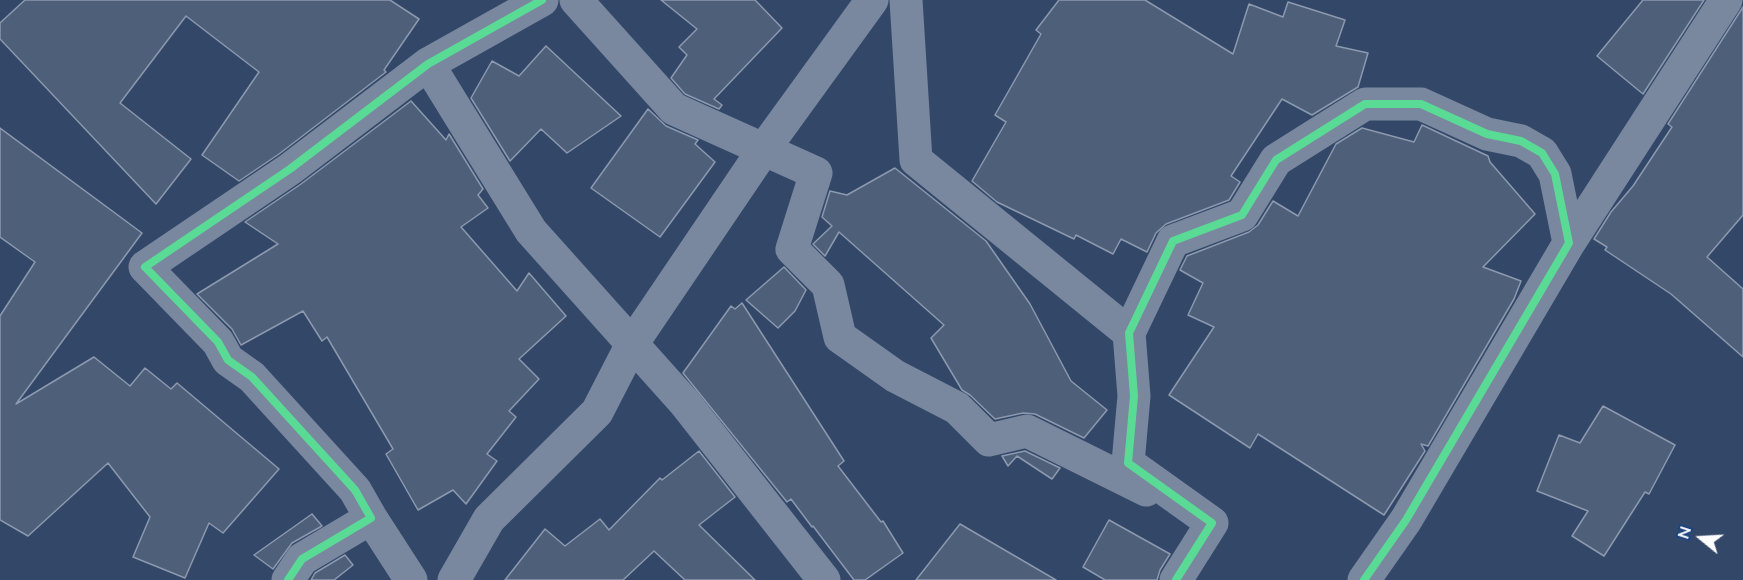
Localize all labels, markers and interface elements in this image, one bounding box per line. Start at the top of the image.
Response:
north arrow [1671,508,1731,568]
text: N [1673,524,1695,541]

